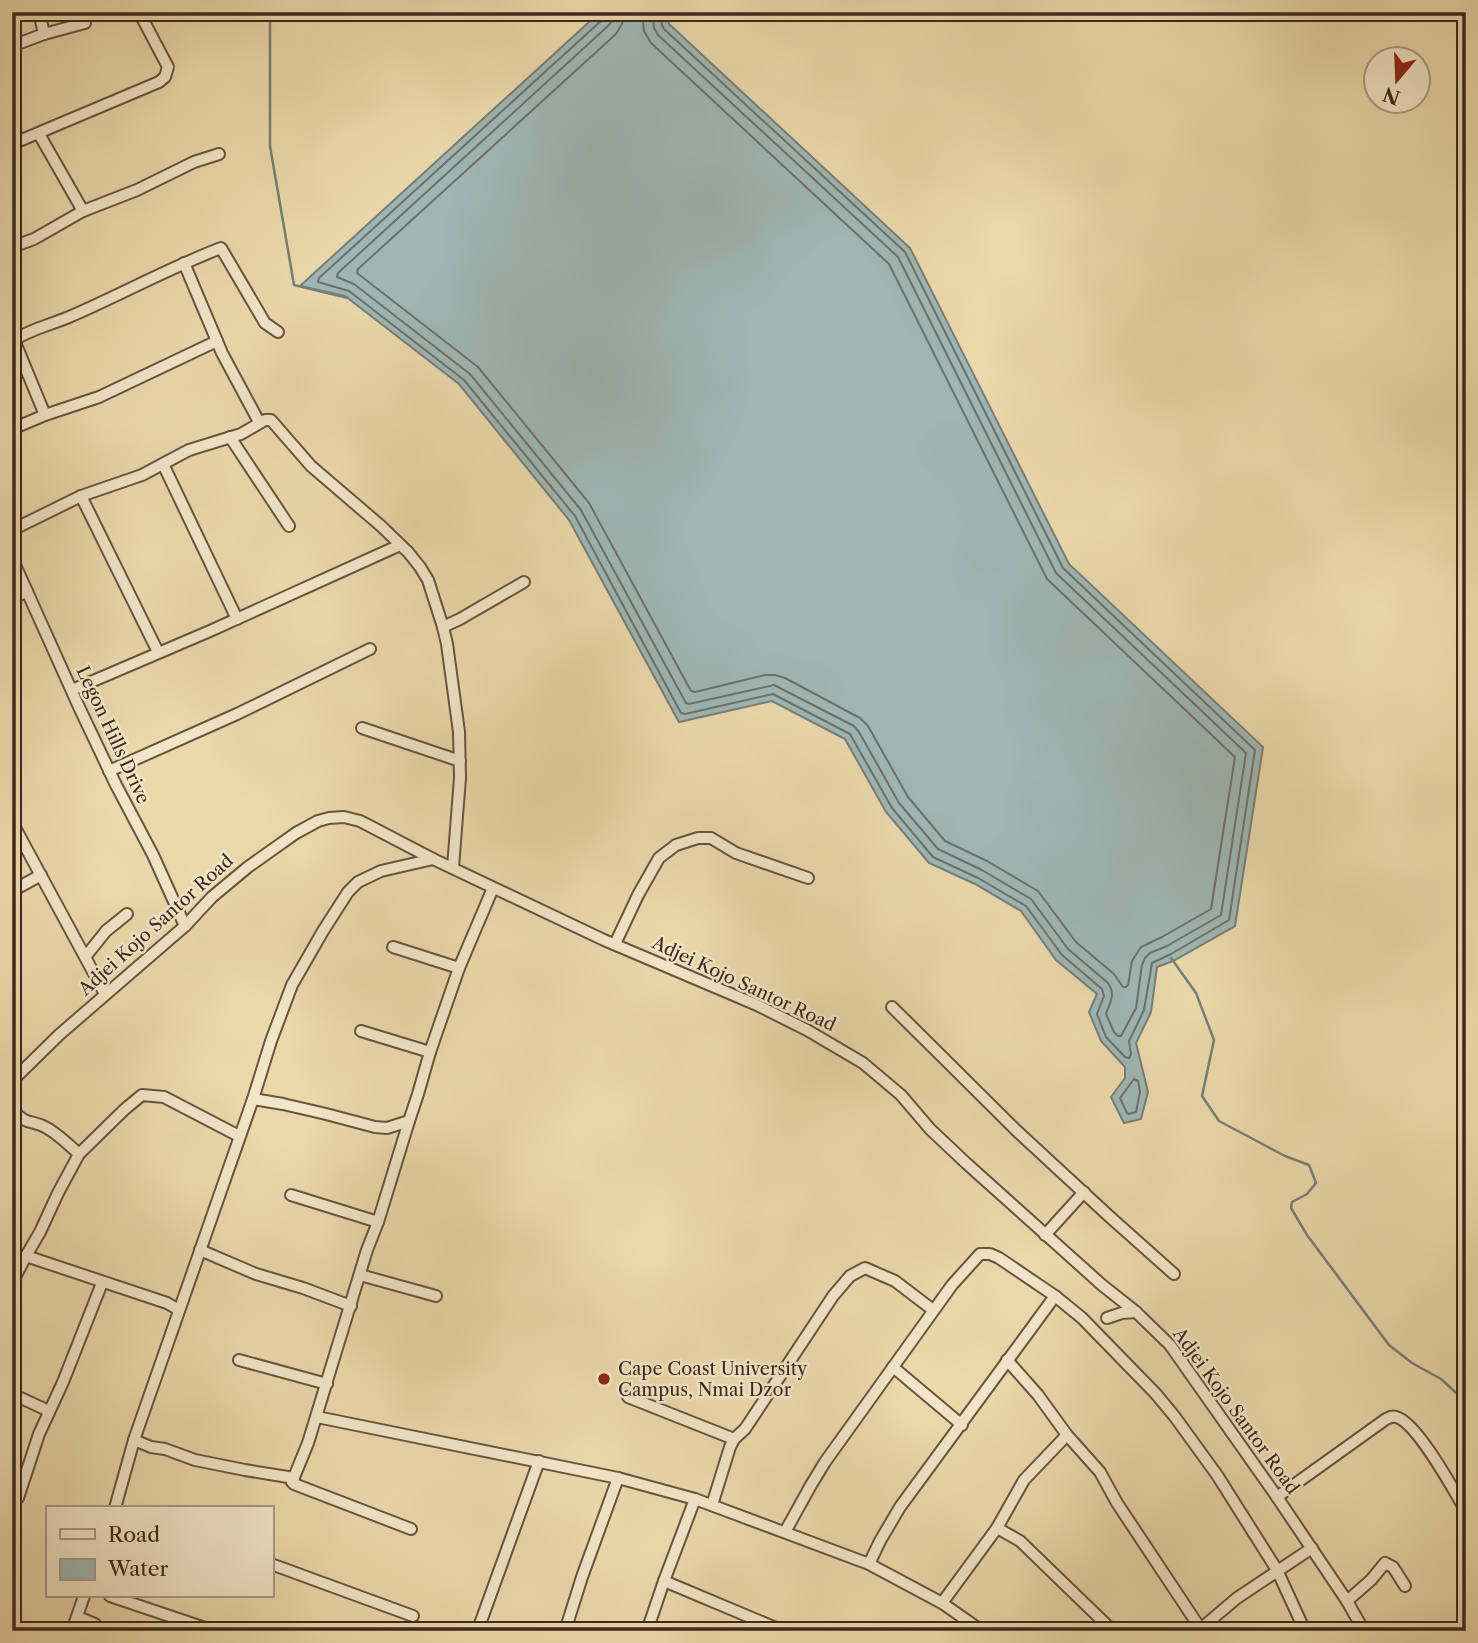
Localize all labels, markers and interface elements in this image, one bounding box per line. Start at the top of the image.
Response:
north arrow [1362,46,1432,116]
text: N [1380,82,1403,109]
street label: Legon Hills Drive [71,663,155,807]
street label: Adjei Kojo Santor Road [73,850,238,1001]
street label: Adjei Kojo Santor Road [648,931,839,1036]
street label: Adjei Kojo Santor Road [1168,1323,1304,1499]
place label: Cape Coast University Campus, Nmai Dzor [618,1358,808,1401]
marker: Cape Coast University Campus, Nmai Dzor [596,1371,612,1387]
legend [46,1506,273,1598]
text: Road [108,1522,160,1547]
text: Water [107,1556,168,1581]

